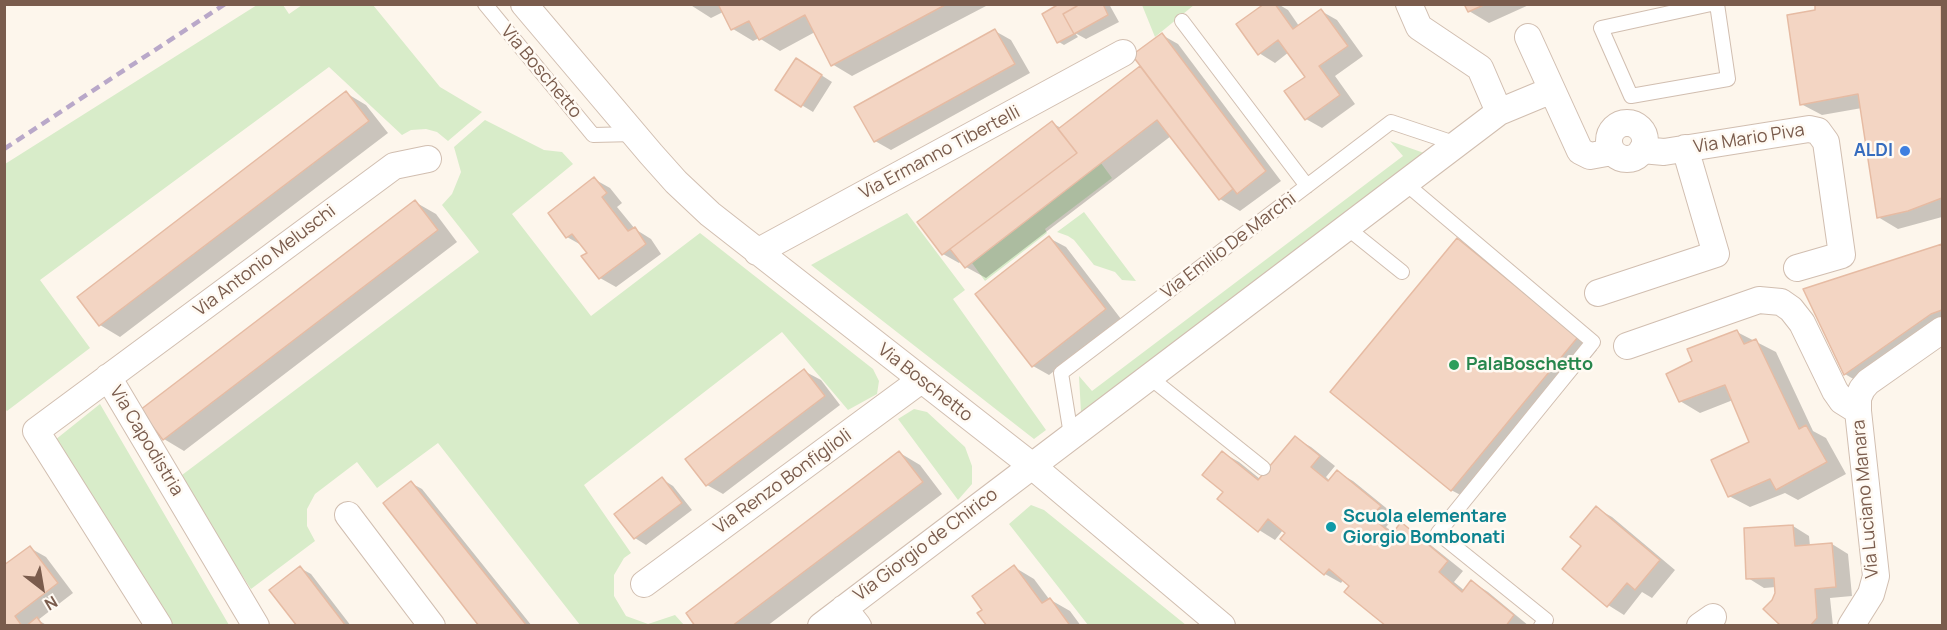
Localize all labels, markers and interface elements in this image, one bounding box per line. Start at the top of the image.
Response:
street label: Via Boschetto [496,21,586,123]
street label: Via Ermanno Tibertelli [856,102,1024,204]
street label: Via Mario Piva [1692,120,1806,158]
place label: ALDI [1854,140,1893,162]
marker: ALDI [1898,144,1912,158]
street label: Via Emilio De Marchi [1157,188,1301,304]
street label: Via Antonio Meluschi [190,201,340,321]
street label: Via Boschetto [873,339,977,427]
place label: PalaBoschetto [1466,354,1593,376]
marker: PalaBoschetto [1447,358,1461,372]
street label: Via Capodistria [105,382,187,500]
street label: Via Luciano Manara [1848,419,1884,579]
street label: Via Renzo Bonfiglioli [710,425,856,539]
street label: Via Giorgio de Chirico [850,484,1002,606]
place label: Scuola elementare Giorgio Bombonati [1343,506,1507,548]
marker: Scuola elementare Giorgio Bombonati [1324,520,1338,534]
north arrow [12,558,72,618]
text: N [41,591,62,616]

